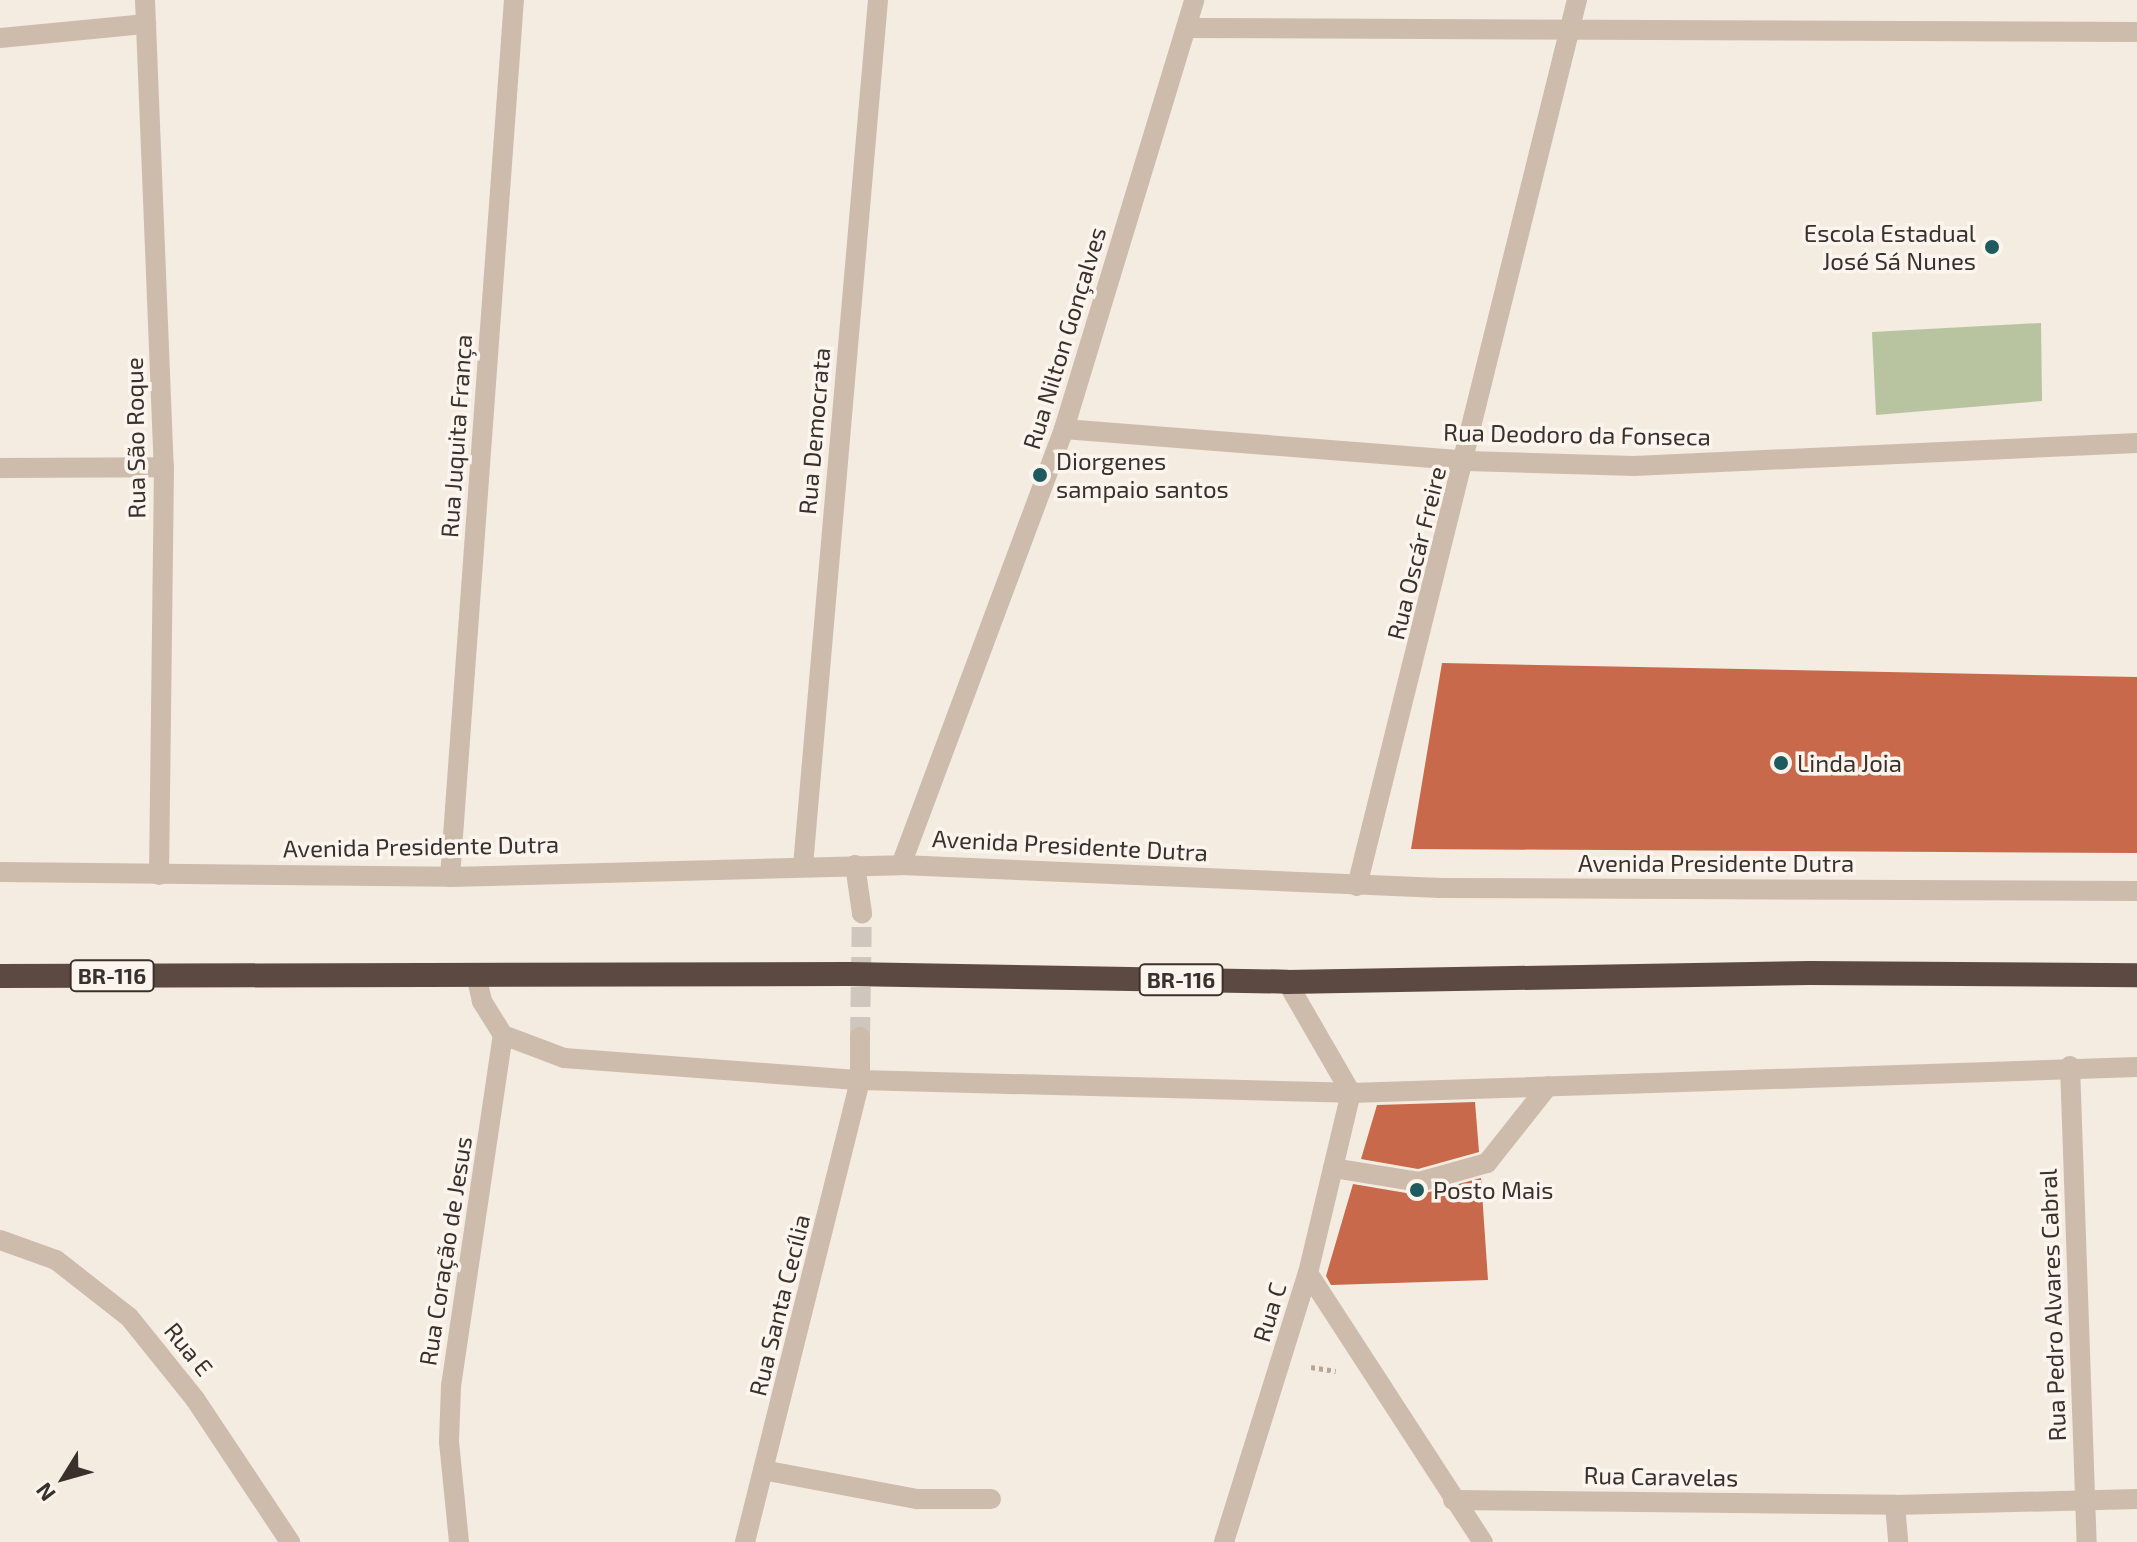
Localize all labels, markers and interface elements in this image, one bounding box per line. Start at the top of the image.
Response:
place label: Escola Estadual José Sá Nunes [1804,219,1976,275]
street label: Rua Nilton Gonçalves [1016,223,1112,453]
marker: Escola Estadual José Sá Nunes [1983,238,2001,256]
street label: Rua Juquita França [435,333,477,539]
street label: Rua Democrata [792,346,836,516]
street label: Rua São Roque [119,357,151,519]
street label: Rua Deodoro da Fonseca [1443,417,1711,451]
place label: Diorgenes sampaio santos [1056,447,1229,503]
street label: Rua Oscár Freire [1380,463,1452,643]
marker: Diorgenes sampaio santos [1031,466,1049,484]
place label: Linda Joia [1797,749,1902,777]
marker: Linda Joia [1772,754,1790,772]
street label: Avenida Presidente Dutra [931,823,1209,867]
street label: Avenida Presidente Dutra [283,829,559,863]
street label: Avenida Presidente Dutra [1578,849,1854,877]
road number: BR-116 [68,958,156,994]
road number: BR-116 [1137,962,1225,998]
street label: Rua Coração de Jesus [413,1134,477,1368]
street label: Rua Pedro Alvares Cabral [2033,1168,2071,1442]
place label: Posto Mais [1433,1176,1553,1204]
marker: Posto Mais [1408,1181,1426,1199]
street label: Rua Santa Cecília [743,1211,815,1399]
street label: Rua C [1246,1279,1292,1345]
street label: Rua E [159,1316,219,1382]
north arrow [24,1438,104,1518]
street label: Rua Caravelas [1583,1460,1739,1492]
text: N [30,1478,60,1507]

